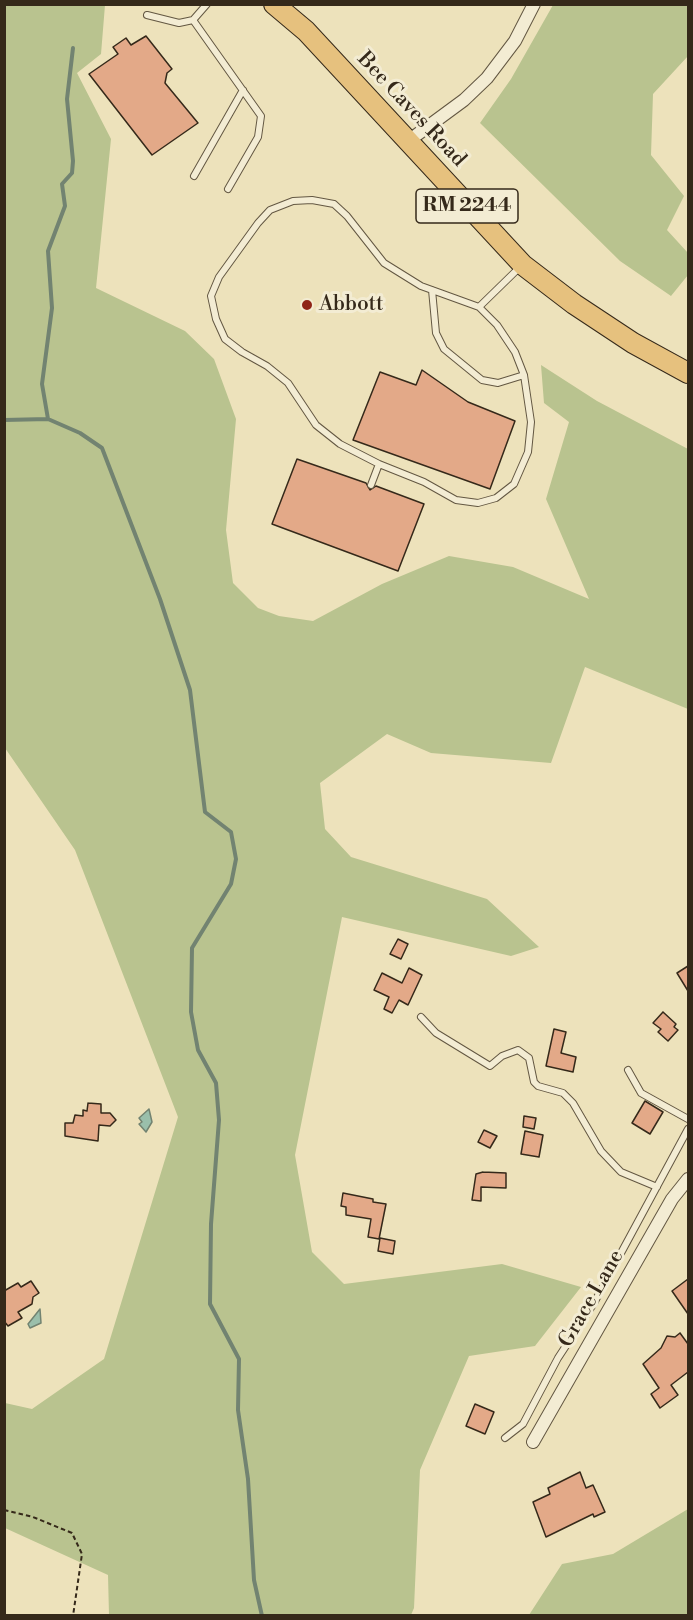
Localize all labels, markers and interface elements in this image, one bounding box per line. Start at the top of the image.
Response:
street label: Bee Caves Road [351,47,471,173]
road number: RM 2244 [416,189,518,223]
place label: Abbott [319,292,383,318]
marker: Abbott [300,298,314,312]
street label: Grace Lane [554,1246,630,1352]

